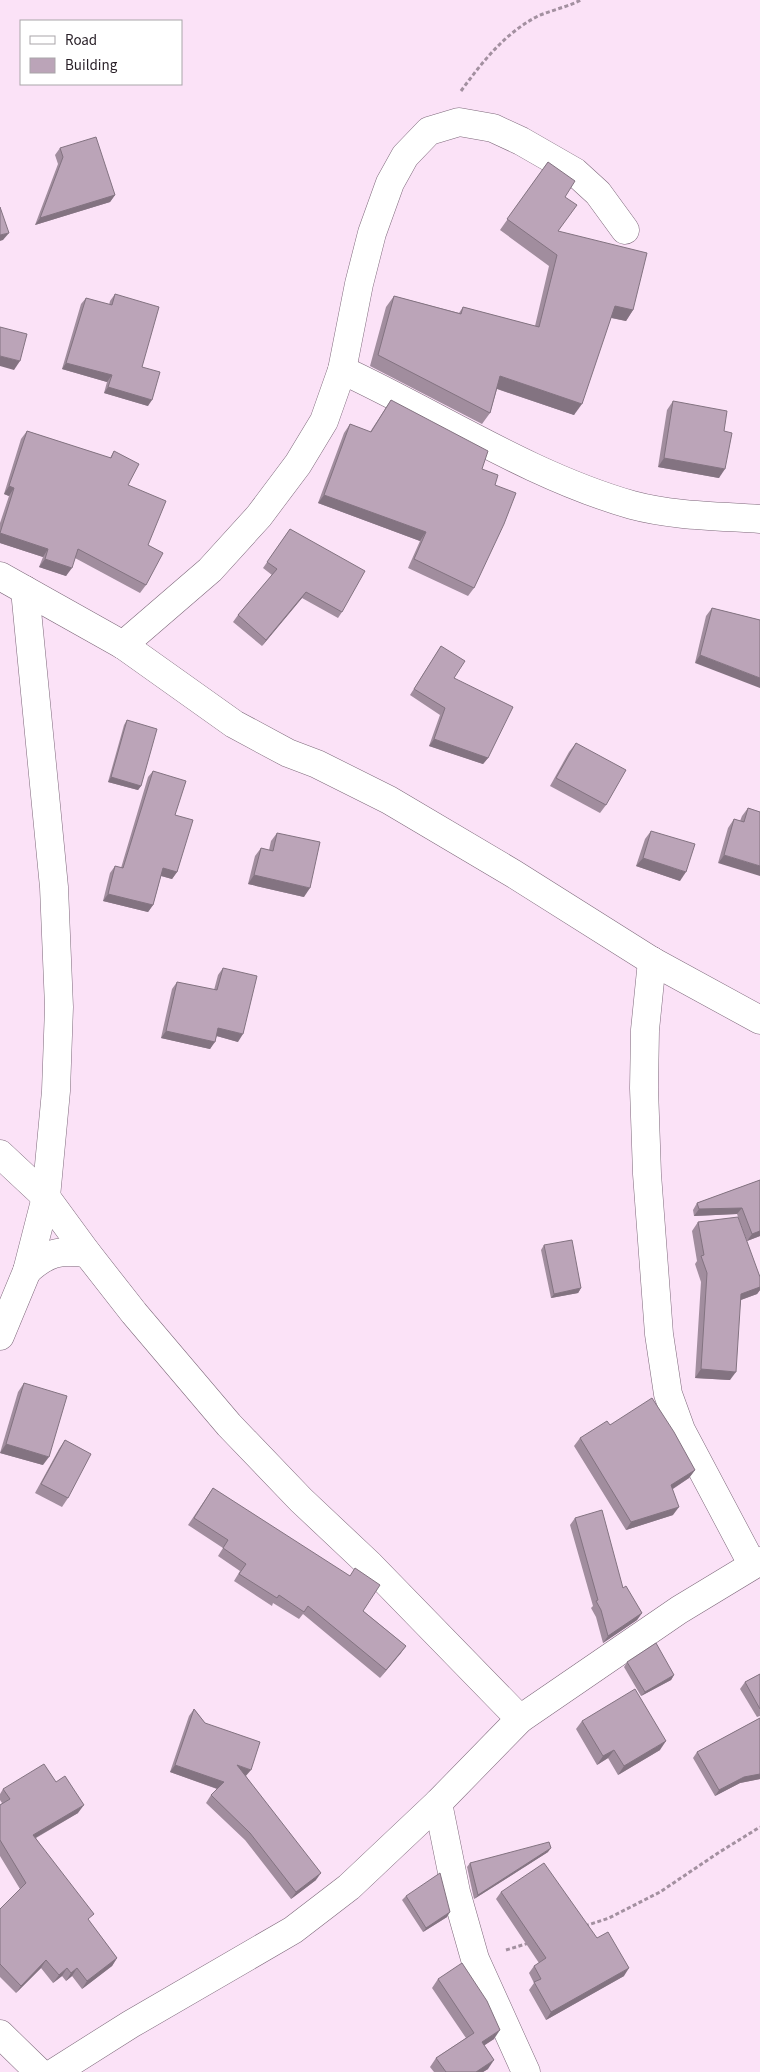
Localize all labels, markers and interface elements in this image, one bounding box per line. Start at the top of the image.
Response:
legend [20,20,182,85]
text: Road [65,30,97,51]
text: Building [65,55,118,76]

